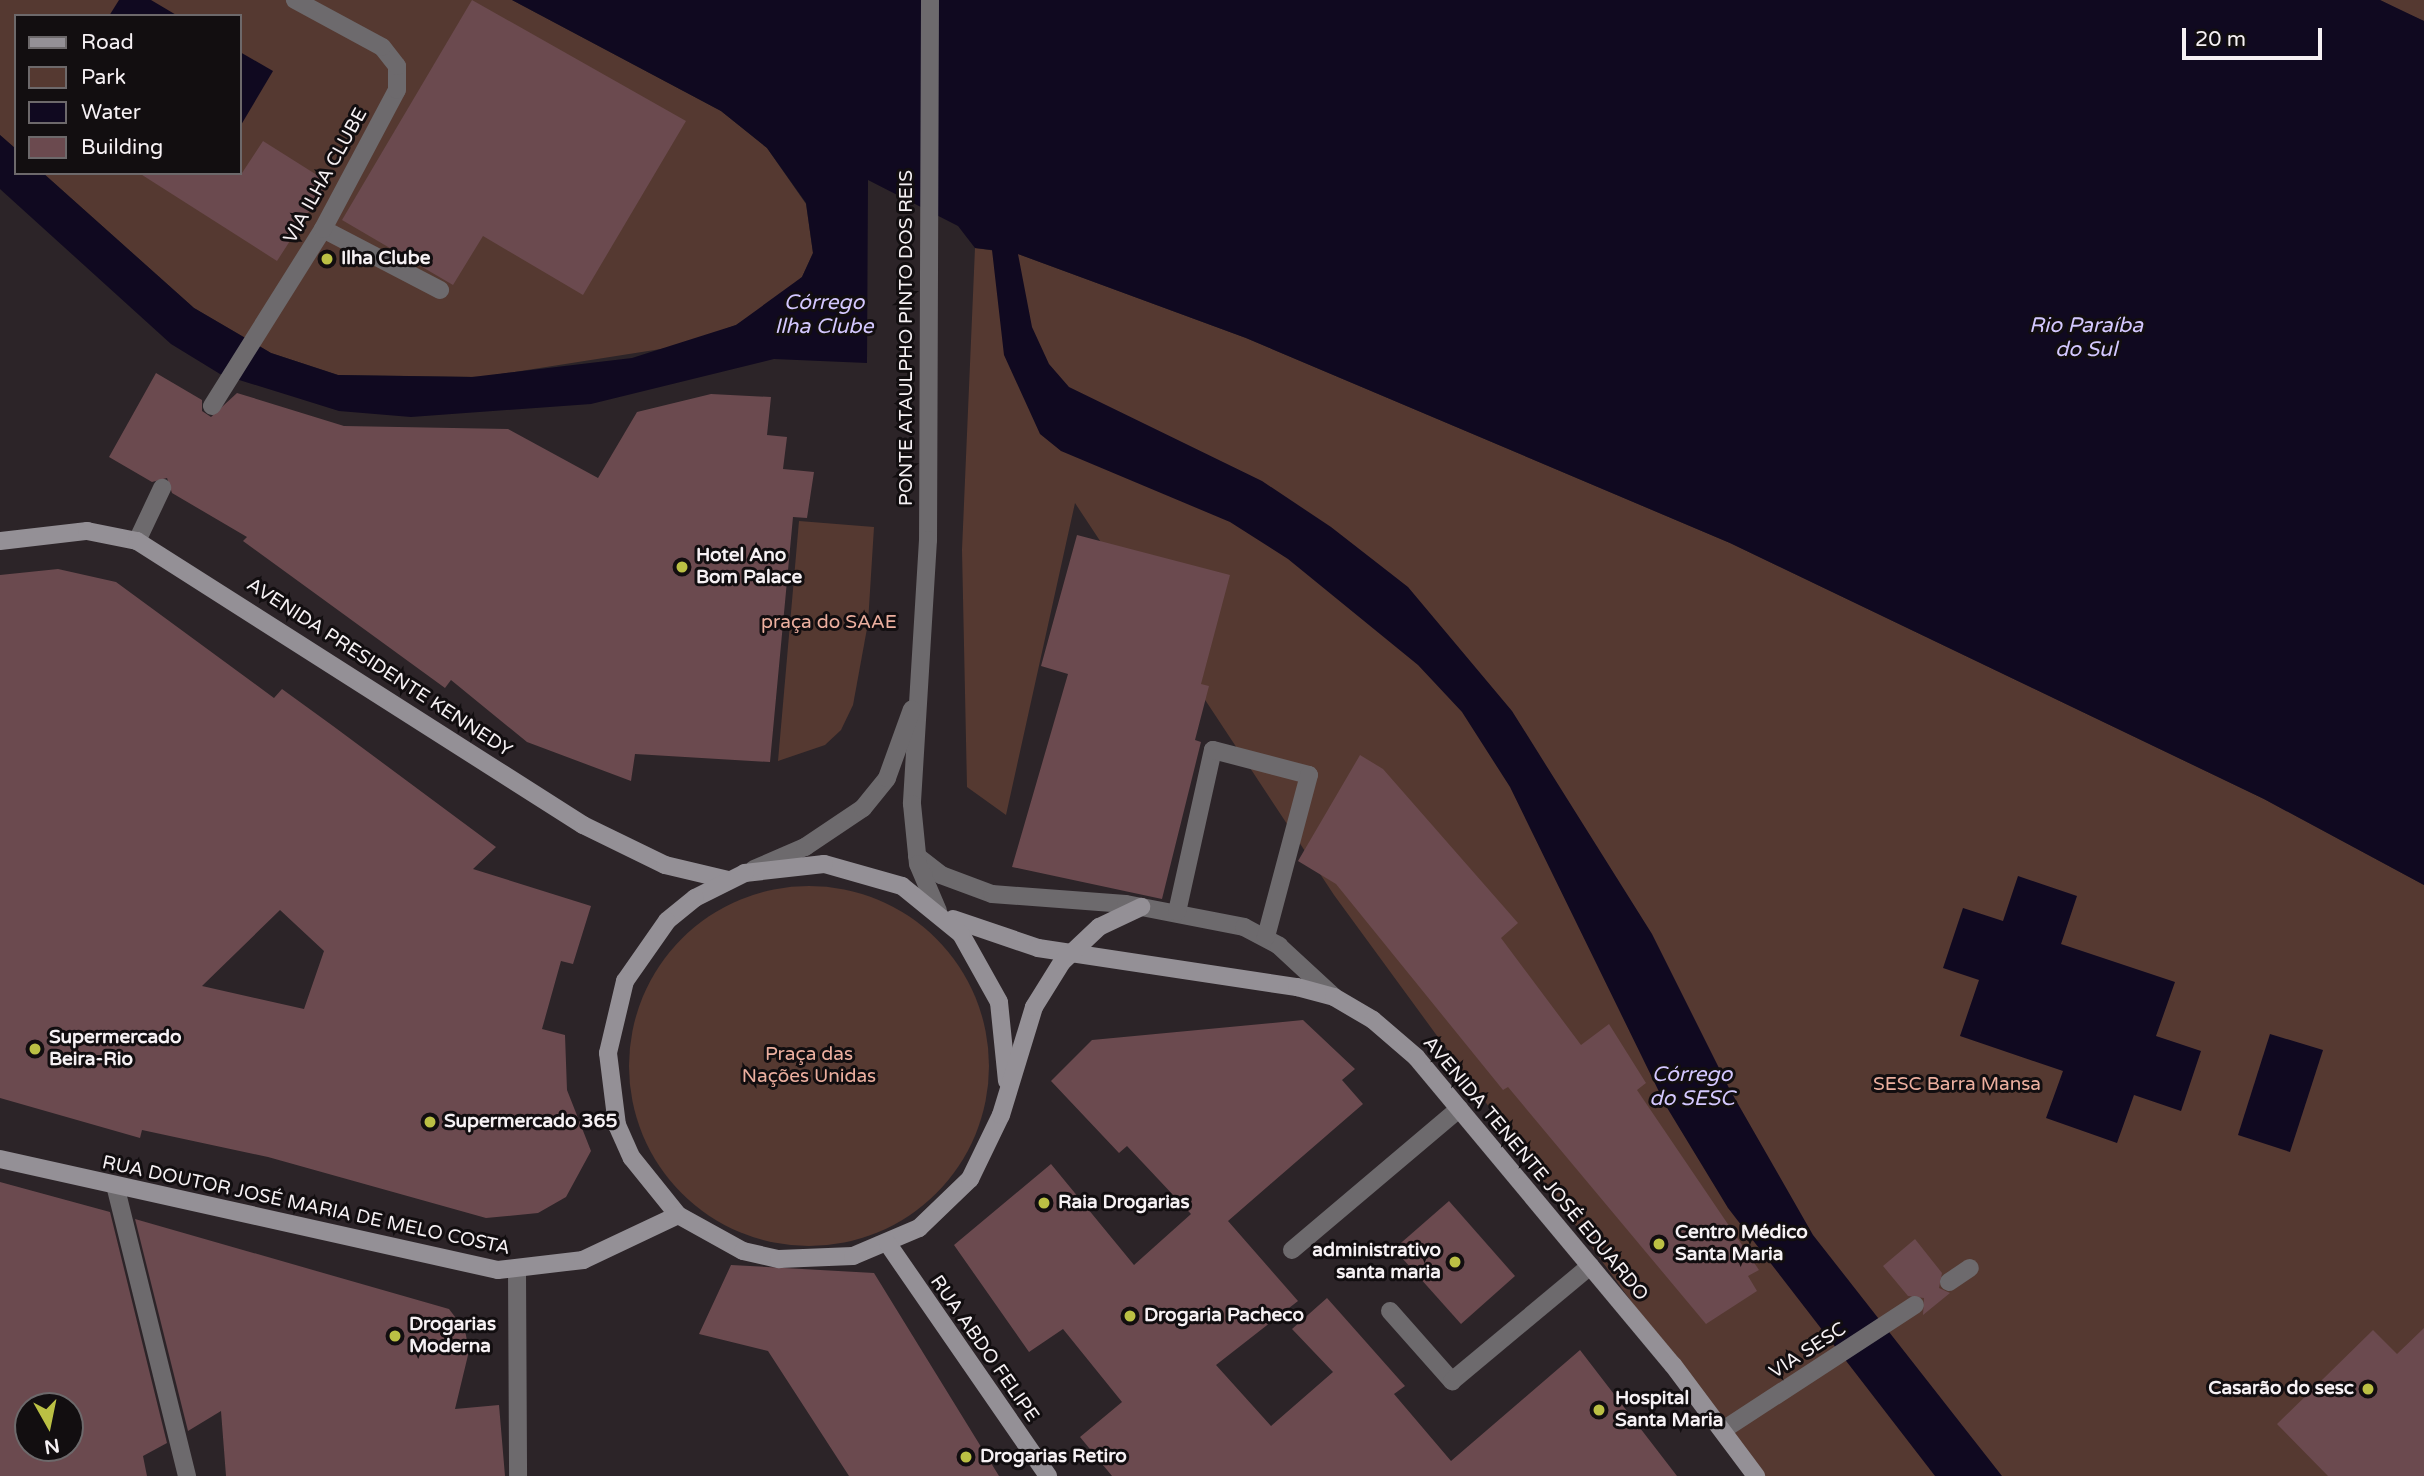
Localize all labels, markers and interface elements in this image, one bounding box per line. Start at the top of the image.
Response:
legend [14,14,242,175]
scale bar [2186,14,2326,58]
text: 20 m [2195,27,2246,52]
text: Road [81,30,134,55]
text: Park [81,65,126,90]
text: Water [81,100,141,125]
street label: VIA ILHA CLUBE [279,104,373,248]
text: Building [81,135,163,160]
street label: PONTE ATAULPHO PINTO DOS REIS [896,170,918,506]
place label: Ilha Clube [341,248,430,270]
marker: Ilha Clube [319,251,335,267]
water label: Córrego Ilha Clube [775,290,873,340]
water label: Rio Paraíba do Sul [2029,313,2143,363]
place label: Hotel Ano Bom Palace [696,545,802,589]
marker: Hotel Ano Bom Palace [674,559,690,575]
street label: AVENIDA PRESIDENTE KENNEDY [242,574,516,762]
park label: praça do SAAE [761,612,897,634]
place label: Supermercado Beira-Rio [49,1027,182,1071]
street label: AVENIDA TENENTE JOSÉ EDUARDO [1418,1032,1652,1306]
marker: Supermercado Beira-Rio [27,1041,43,1057]
park label: Praça das Nações Unidas [742,1044,876,1088]
water label: Córrego do SESC [1649,1062,1735,1112]
park label: SESC Barra Mansa [1873,1074,2041,1096]
place label: Supermercado 365 [444,1111,617,1133]
marker: Supermercado 365 [422,1114,438,1130]
street label: RUA DOUTOR JOSÉ MARIA DE MELO COSTA [100,1152,512,1260]
place label: Raia Drogarias [1058,1192,1190,1214]
marker: Raia Drogarias [1036,1195,1052,1211]
place label: Centro Médico Santa Maria [1675,1222,1808,1266]
marker: Centro Médico Santa Maria [1649,1234,1669,1254]
place label: administrativo santa maria [1312,1240,1441,1284]
marker: administrativo santa maria [1447,1254,1463,1270]
street label: RUA ABDO FELIPE [925,1271,1043,1427]
place label: Drogaria Pacheco [1144,1305,1304,1327]
marker: Drogaria Pacheco [1122,1308,1138,1324]
place label: Drogarias Moderna [409,1314,496,1358]
street label: VIA SESC [1766,1318,1850,1384]
marker: Drogarias Moderna [387,1328,403,1344]
place label: Casarão do sesc [2208,1378,2354,1400]
marker: Casarão do sesc [2360,1381,2376,1397]
place label: Hospital Santa Maria [1615,1388,1723,1432]
north arrow [14,1392,84,1462]
marker: Hospital Santa Maria [1589,1400,1609,1420]
text: N [43,1434,61,1458]
place label: Drogarias Retiro [980,1446,1127,1468]
marker: Drogarias Retiro [958,1449,974,1465]

